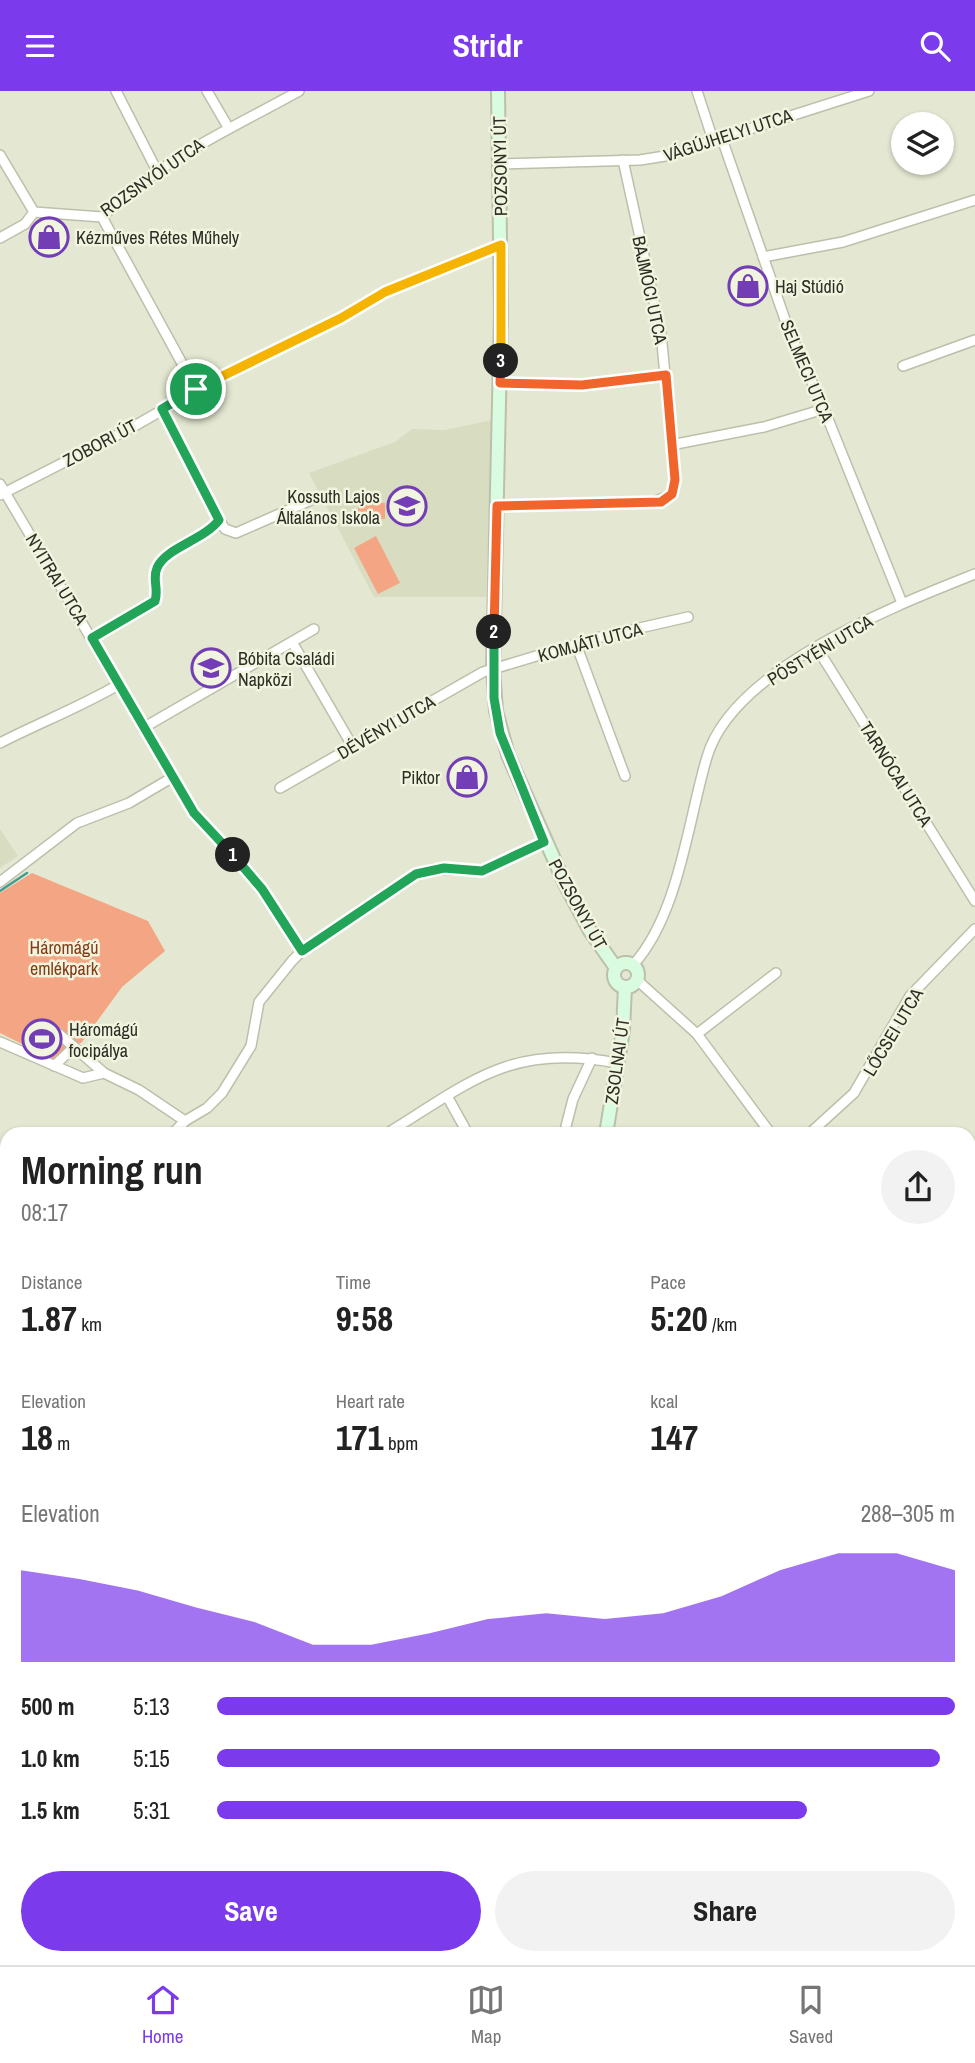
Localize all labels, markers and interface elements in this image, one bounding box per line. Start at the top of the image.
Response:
text: Stridr [453,24,522,67]
icon: menu [21,27,59,65]
icon: search [916,27,954,65]
street label: VÁGÚJHELYI UTCA [660,102,796,168]
map controls [891,112,954,175]
button: layers [891,112,954,175]
street label: POZSONYI ÚT [487,116,513,216]
street label: ROZSNYÓI UTCA [95,132,209,222]
shop icon: Kézműves Rétes Műhely [28,216,70,258]
place label: Kézműves Rétes Műhely [76,225,240,250]
street label: BAJMÓCI UTCA [626,234,674,346]
shop icon: Haj Stúdió [727,265,769,307]
place label: Haj Stúdió [775,274,844,299]
street label: SELMECI UTCA [774,316,840,426]
pin: 3 [484,343,518,379]
text: 3 [496,347,505,373]
pin [166,359,226,419]
icon: arrive [177,370,215,408]
street label: ZOBORI ÚT [59,413,141,473]
place label: Kossuth Lajos Általános Iskola [276,484,380,530]
school or university icon: Kossuth Lajos Általános Iskola [386,485,428,527]
street label: NYITRAI UTCA [20,529,94,630]
street label: PÖSTYÉNI UTCA [763,609,878,691]
pin: 2 [476,615,512,649]
street label: KOMJÁTI UTCA [535,616,645,668]
text: 2 [489,618,498,644]
place label: Bóbita Családi Napközi [238,646,335,692]
school or university icon: Bóbita Családi Napközi [190,647,232,689]
street label: DÉVÉNYI UTCA [333,689,440,765]
street label: TARNÓCAI UTCA [854,717,938,831]
shop icon: Piktor [446,756,488,798]
place label: Piktor [401,765,440,790]
pin: 1 [216,837,250,873]
text: 1 [228,841,237,867]
street label: POZSONYI ÚT [543,854,613,954]
park label: Háromágú emlékpark [30,935,99,981]
street label: LŐCSEI UTCA [857,983,929,1081]
street label: ZSOLNAI ÚT [599,1016,635,1106]
place label: Háromágú focipálya [69,1017,138,1063]
sports icon: Háromágú focipálya [21,1018,63,1060]
text: Morning run [21,1145,203,1196]
button: share [881,1150,955,1224]
text: 08:17 [21,1197,68,1228]
text: Distance [21,1269,82,1295]
text: Time [336,1269,371,1295]
text: Pace [650,1269,686,1295]
text: 1.87 [21,1295,77,1342]
text: 9:58 [336,1295,393,1342]
text: 5:20 [650,1295,708,1342]
text: km [77,1311,102,1337]
text: /km [708,1311,737,1337]
text: Elevation [21,1388,86,1414]
text: Heart rate [336,1388,405,1414]
text: kcal [650,1388,678,1414]
text: 18 [21,1414,53,1461]
text: 171 [336,1414,384,1461]
text: 147 [650,1414,698,1461]
text: m [53,1430,70,1456]
text: bpm [384,1430,418,1456]
text: Elevation [21,1498,100,1529]
text: 288–305 m [861,1498,955,1529]
text: 500 m [21,1691,74,1722]
text: 5:13 [133,1691,170,1722]
text: 1.0 km [21,1743,80,1774]
text: 5:15 [133,1743,170,1774]
text: 1.5 km [21,1795,80,1826]
text: 5:31 [133,1795,170,1826]
button: Save [21,1871,481,1951]
button: Share [495,1871,955,1951]
tab: Home [142,1981,183,2049]
tab: Map [467,1981,505,2049]
tab: Saved [789,1981,833,2049]

